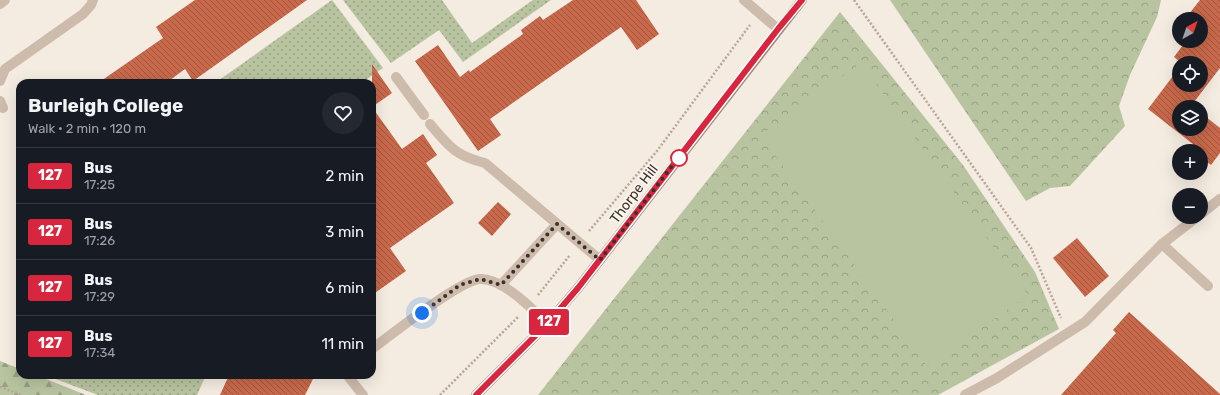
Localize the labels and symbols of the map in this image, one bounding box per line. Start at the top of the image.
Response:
north arrow [1172,12,1208,48]
unlabelled marker [670,149,688,167]
street label: Thorpe Hill [606,161,662,227]
your location [412,303,432,323]
line badge: 127 [526,309,572,335]

